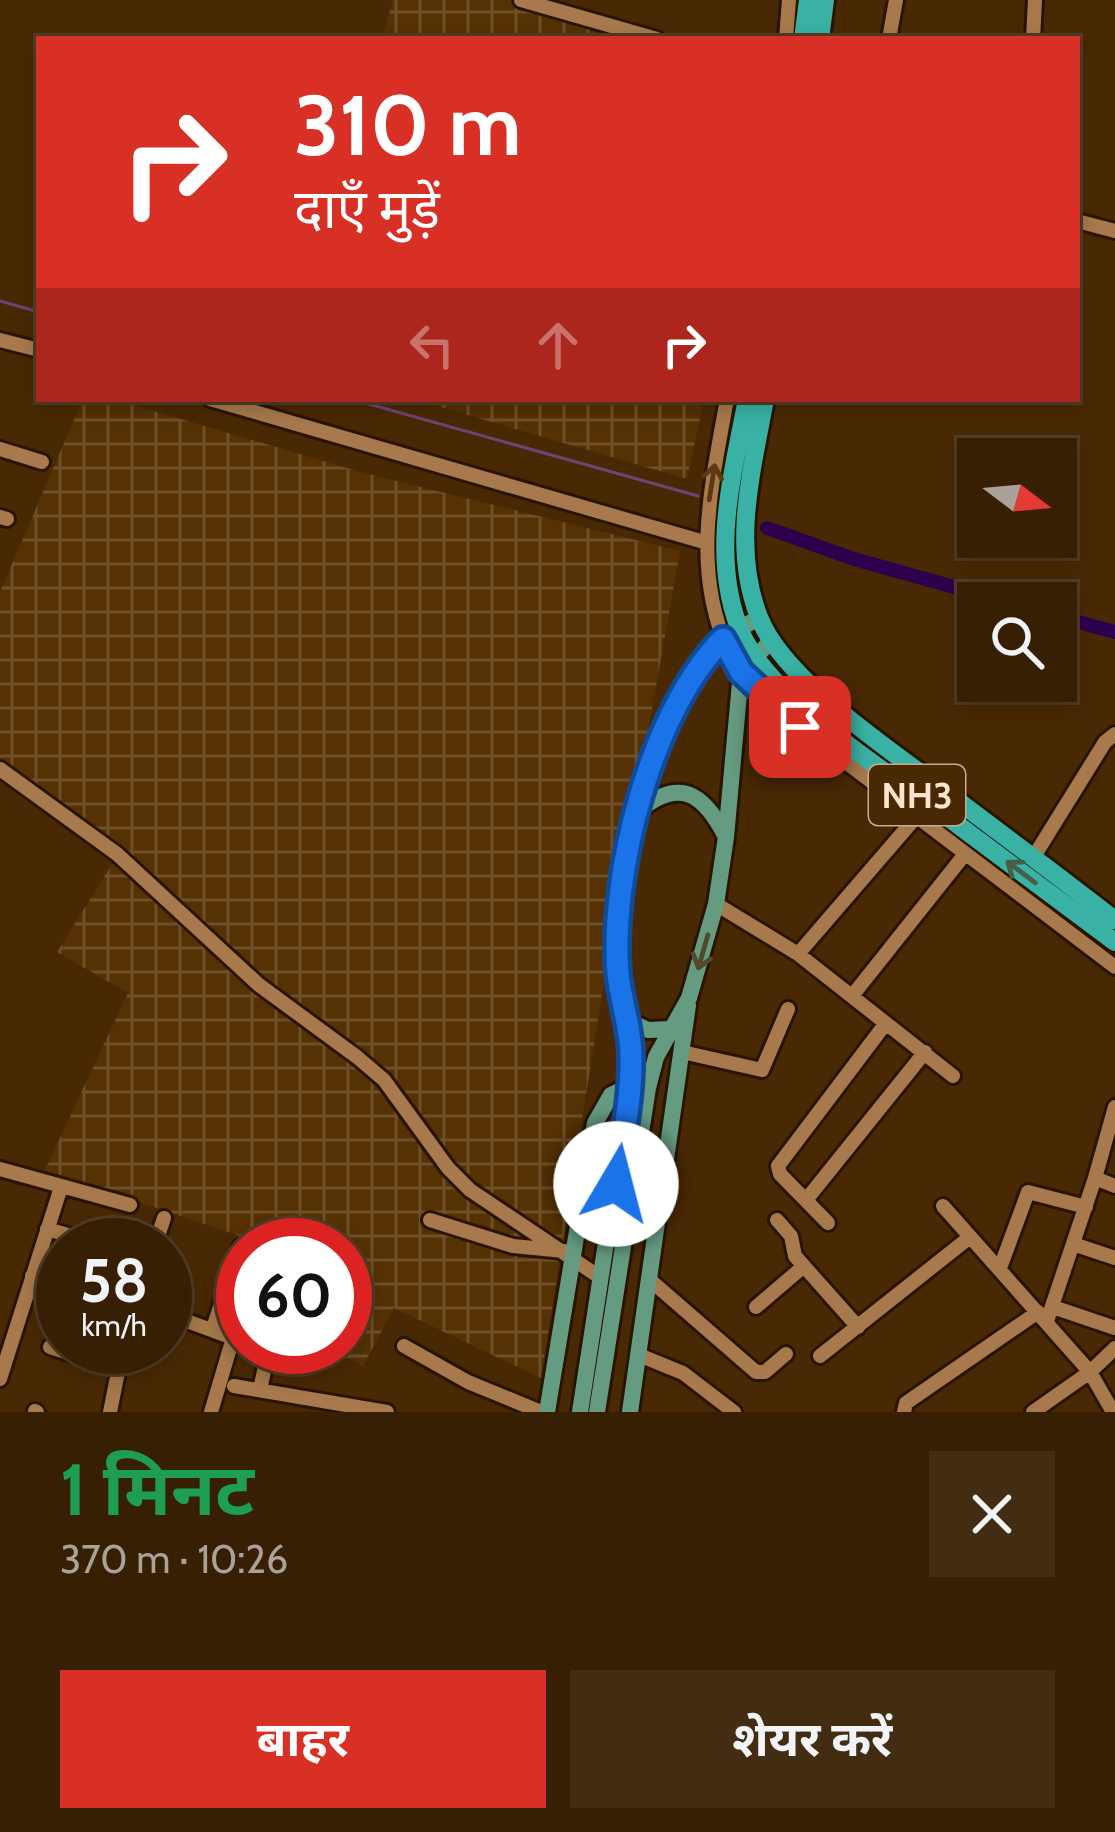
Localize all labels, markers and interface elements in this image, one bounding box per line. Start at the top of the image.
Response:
text: 310 m [294,74,521,176]
icon: right [96,84,252,240]
text: दाएँ मुड़ें [294,176,440,242]
icon: left [399,312,465,378]
icon: ahead [525,312,591,378]
icon: right [651,312,717,378]
north arrow [957,438,1077,558]
map controls [957,438,1077,702]
one-way arrow [702,464,725,503]
button: search [957,582,1077,702]
pin [749,676,851,778]
icon: arrive [767,694,833,760]
road number: NH3 [869,765,965,825]
one-way arrow [1005,860,1038,886]
one-way arrow [691,932,713,970]
position arrow [553,1121,679,1247]
speed limit sign: 60 [216,1218,372,1374]
text: 58 [80,1244,148,1317]
text: km/h [81,1307,147,1344]
text: 1 मिनट [60,1446,254,1533]
button: close [929,1451,1055,1577]
text: 370 m · 10:26 [60,1535,288,1583]
button: बाहर [60,1670,546,1808]
button: शेयर करें [570,1670,1055,1808]

